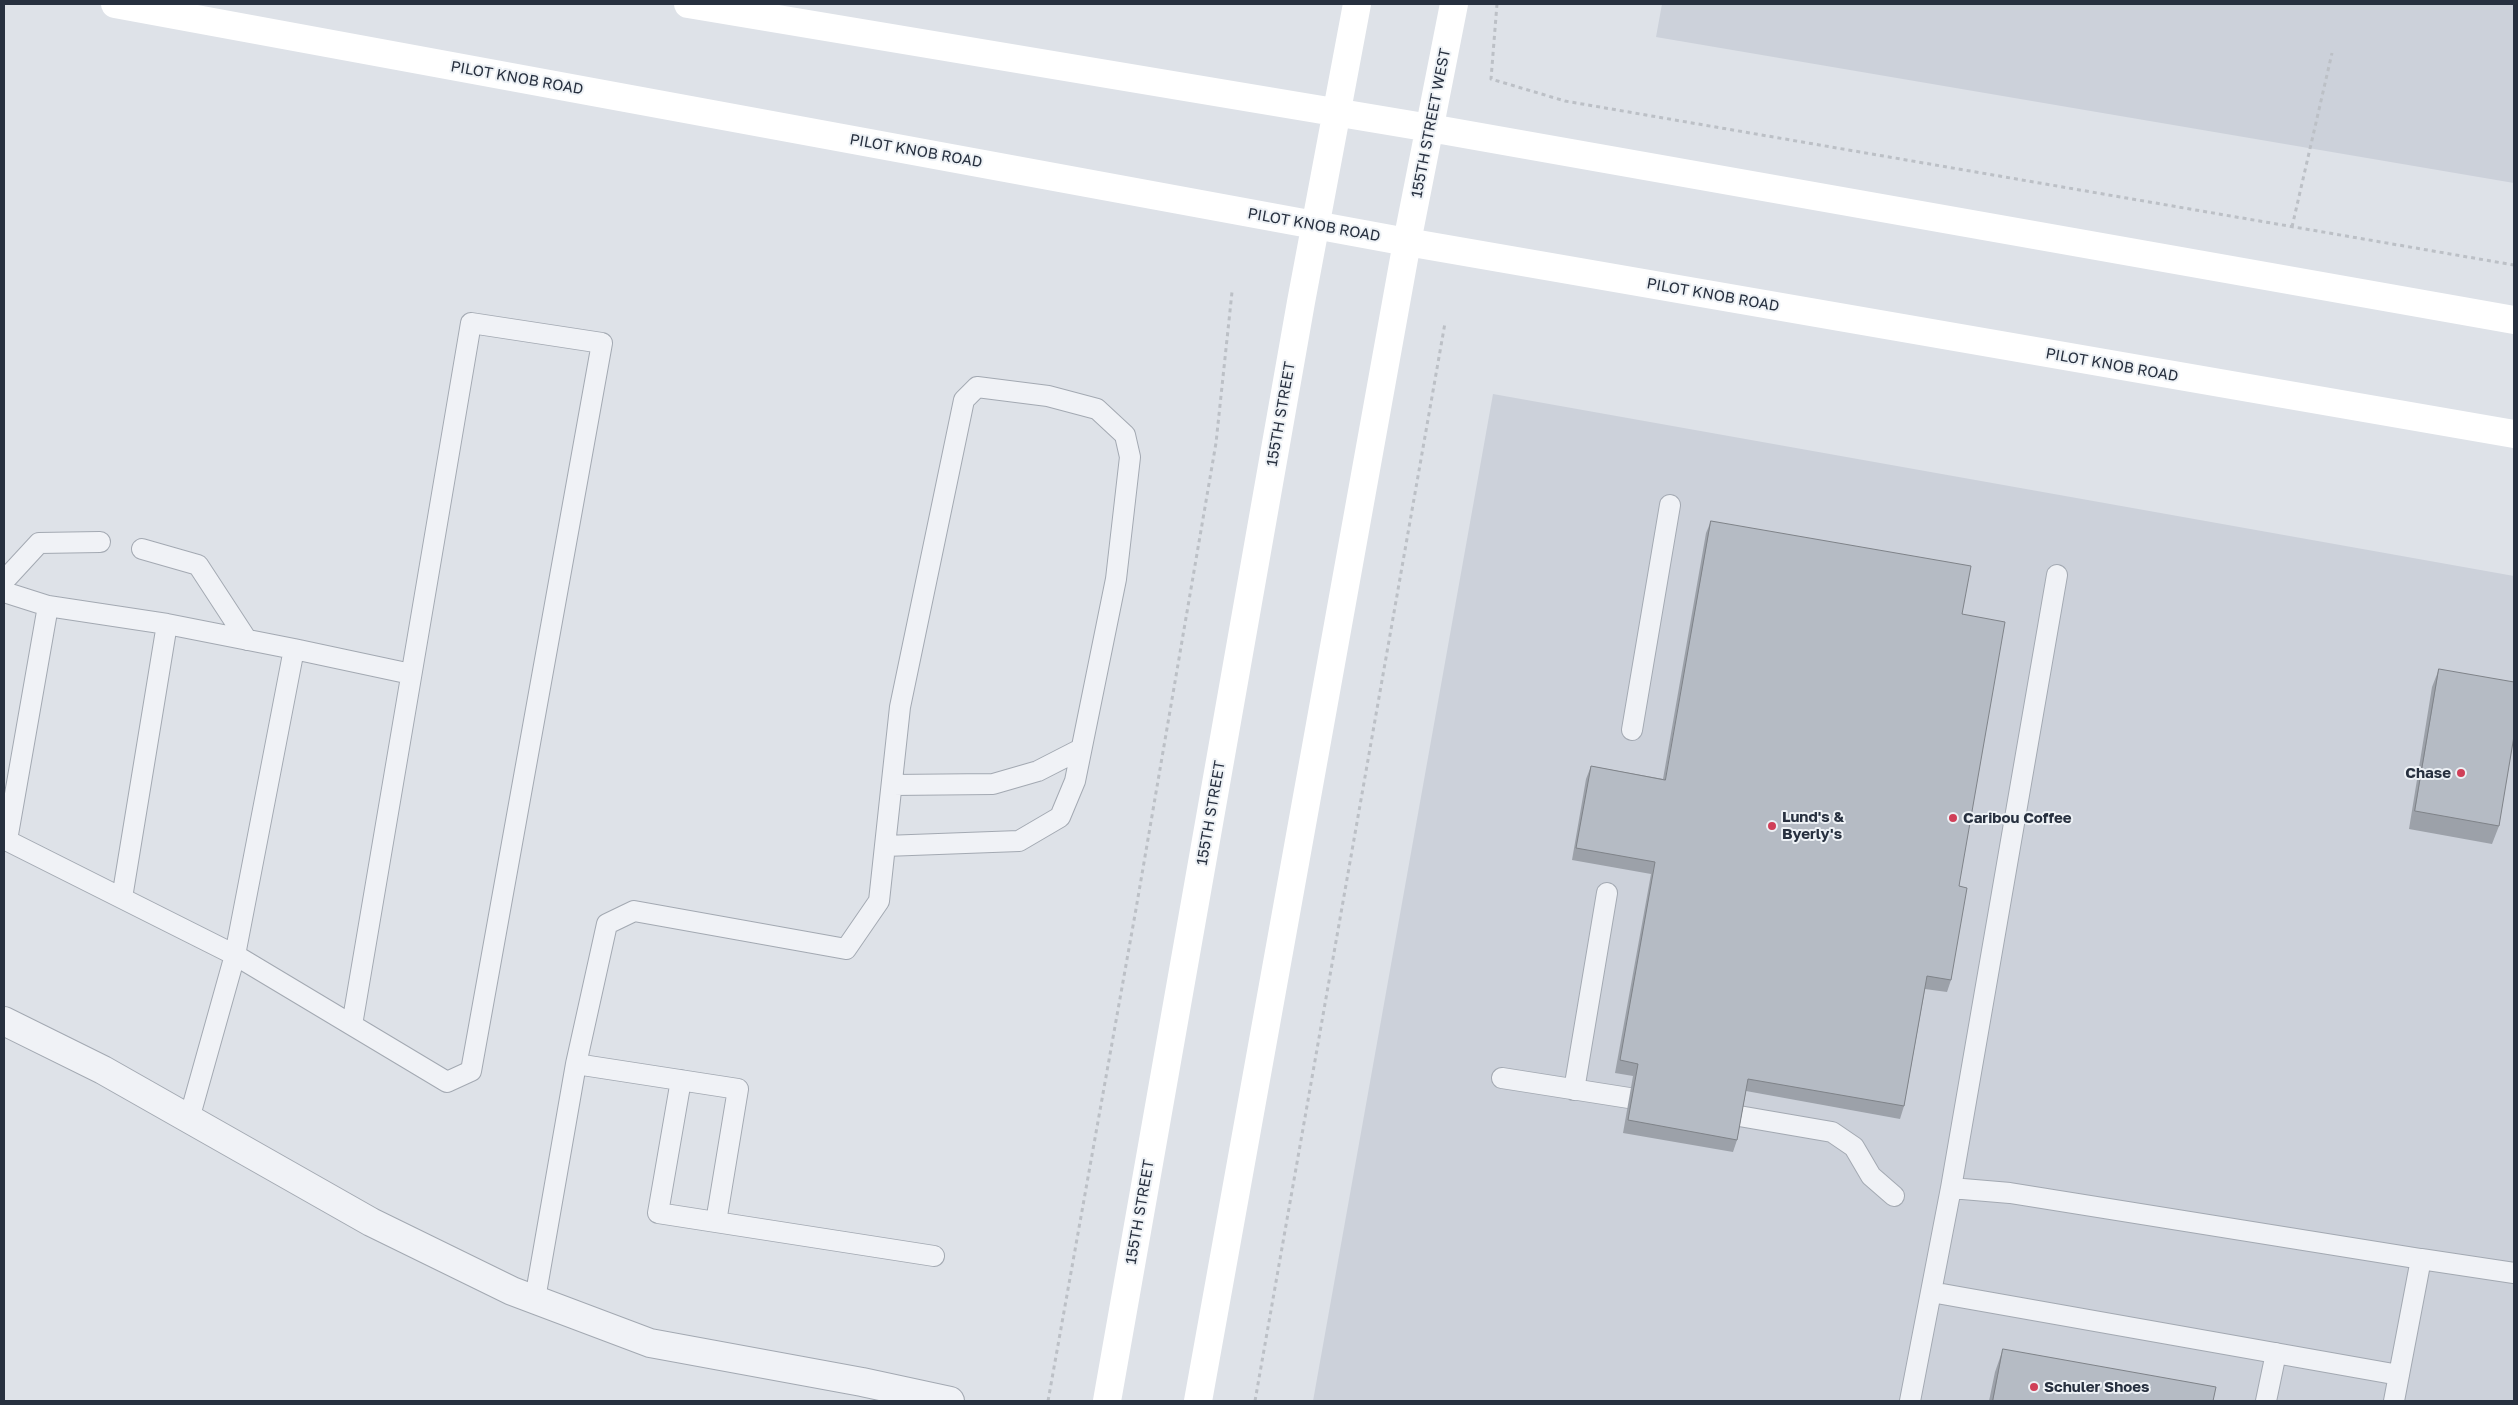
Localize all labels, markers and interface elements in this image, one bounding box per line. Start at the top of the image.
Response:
street label: 155TH STREET WEST [1408,47,1454,199]
street label: PILOT KNOB ROAD [449,57,585,99]
street label: PILOT KNOB ROAD [848,130,984,172]
street label: PILOT KNOB ROAD [1246,204,1382,246]
street label: PILOT KNOB ROAD [1645,274,1781,316]
street label: PILOT KNOB ROAD [2044,344,2180,386]
street label: 155TH STREET [1263,360,1299,468]
street label: 155TH STREET [1193,759,1229,867]
place label: Chase [2405,764,2451,782]
marker: Chase [2455,767,2467,779]
place label: Lund's & Byerly's [1782,808,1844,843]
place label: Caribou Coffee [1963,809,2072,827]
marker: Caribou Coffee [1947,812,1959,824]
marker: Lund's & Byerly's [1766,820,1778,832]
street label: 155TH STREET [1122,1158,1158,1266]
place label: Schuler Shoes [2044,1378,2149,1396]
marker: Schuler Shoes [2028,1381,2040,1393]

